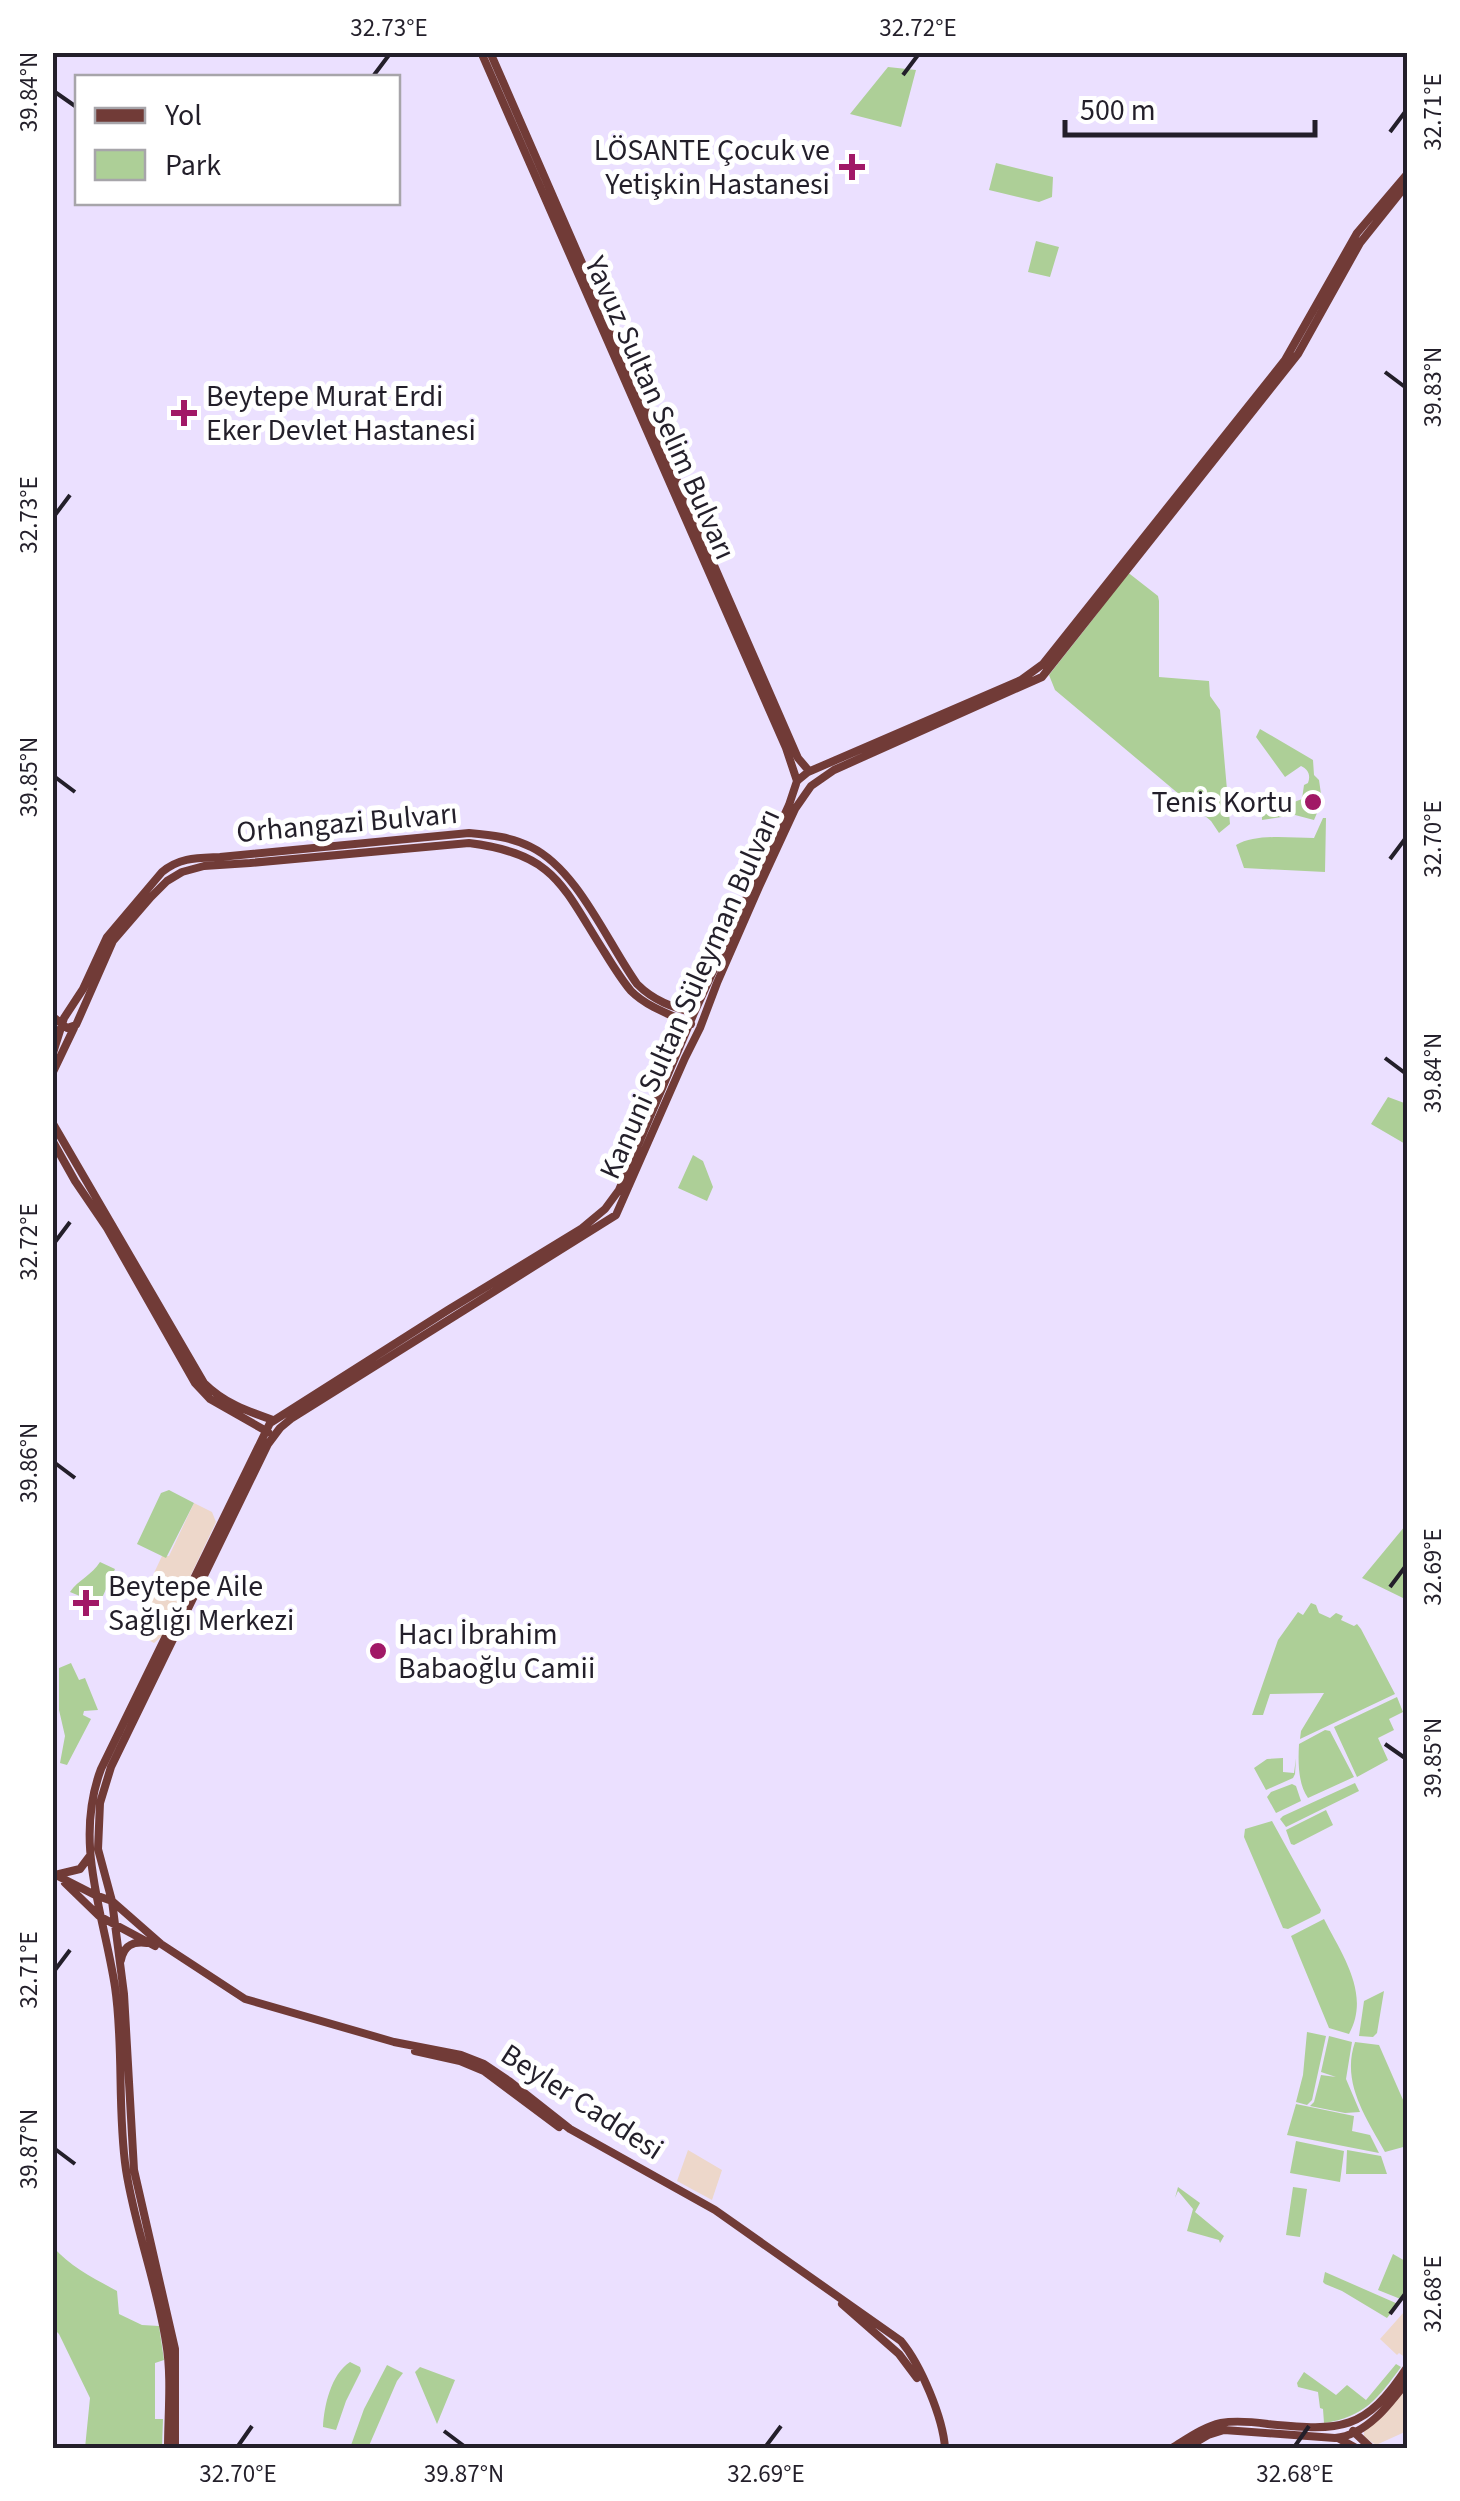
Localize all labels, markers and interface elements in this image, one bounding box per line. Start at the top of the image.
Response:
text: 32.73°E [350,10,428,46]
text: 32.72°E [879,10,957,46]
text: 39.84°N [11,52,47,132]
text: 32.71°E [1415,73,1451,151]
legend [75,75,400,205]
scale bar [1065,75,1315,137]
text: 500 m [1080,89,1156,132]
text: Yol [164,94,202,137]
place label: LÖSANTE Çocuk ve Yetişkin Hastanesi [594,129,830,206]
text: Park [165,144,221,187]
marker: LÖSANTE Çocuk ve Yetişkin Hastanesi [839,154,865,180]
street label: Yavuz Sultan Selim Bulvarı [573,248,746,567]
text: 39.83°N [1415,347,1451,427]
place label: Beytepe Murat Erdi Eker Devlet Hastanesi [206,375,476,452]
marker: Beytepe Murat Erdi Eker Devlet Hastanesi [171,400,197,426]
text: 32.73°E [11,476,47,554]
text: 39.85°N [11,737,47,817]
place label: Tenis Kortu [1151,781,1293,824]
marker: Tenis Kortu [1302,791,1324,813]
street label: Orhangazi Bulvarı [235,792,459,854]
text: 32.70°E [1415,800,1451,878]
street label: Kanuni Sultan Süleyman Bulvarı [589,802,791,1186]
text: 39.84°N [1415,1033,1451,1113]
text: 32.72°E [11,1203,47,1281]
text: 39.86°N [11,1423,47,1503]
text: 32.69°E [1415,1528,1451,1606]
place label: Beytepe Aile Sağlığı Merkezi [108,1565,294,1642]
marker: Beytepe Aile Sağlığı Merkezi [73,1590,99,1616]
place label: Hacı İbrahim Babaoğlu Camii [398,1613,595,1690]
marker: Hacı İbrahim Babaoğlu Camii [367,1640,389,1662]
text: 39.85°N [1415,1718,1451,1798]
text: 32.71°E [11,1931,47,2009]
street label: Beyler Caddesi [492,2033,672,2171]
text: 39.87°N [11,2109,47,2189]
text: 32.68°E [1415,2255,1451,2333]
text: 32.70°E [199,2456,277,2492]
text: 39.87°N [424,2456,504,2492]
text: 32.69°E [727,2456,805,2492]
text: 32.68°E [1256,2456,1334,2492]

